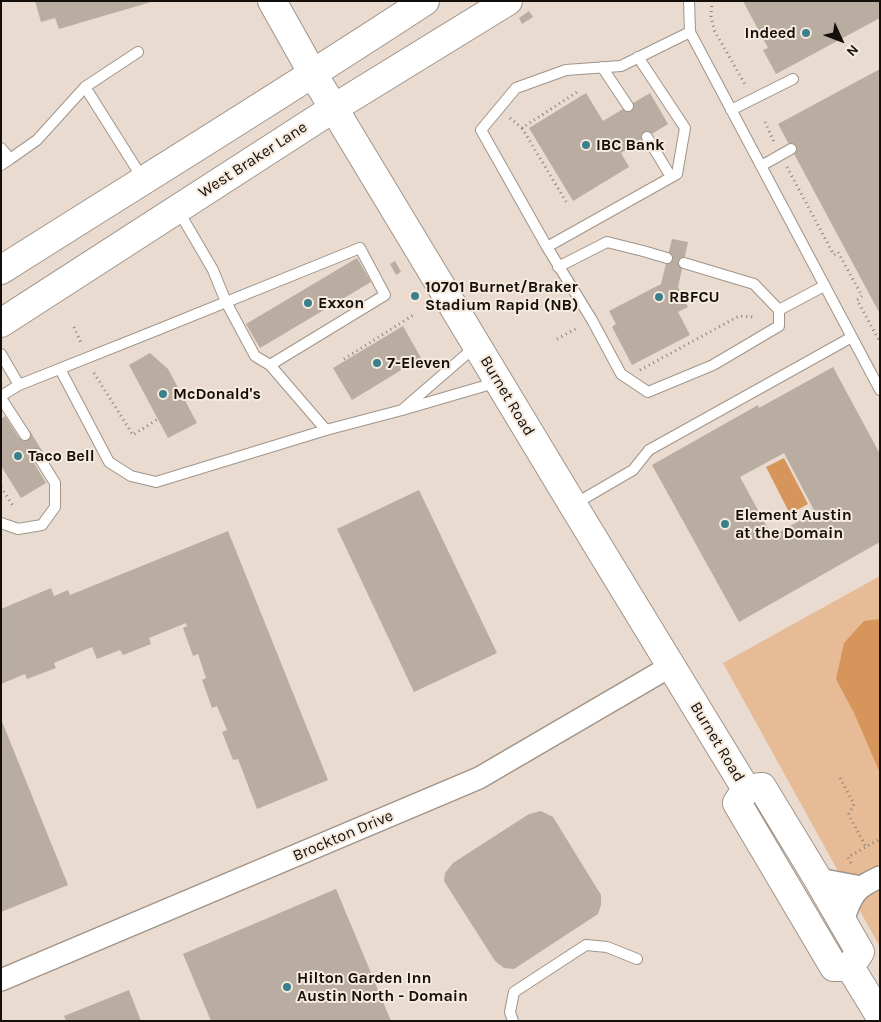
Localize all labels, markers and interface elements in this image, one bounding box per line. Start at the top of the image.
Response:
north arrow [816,15,866,65]
place label: Indeed [745,23,796,43]
marker: Indeed [800,27,812,39]
text: N [843,41,862,60]
street label: West Braker Lane [195,118,311,202]
place label: IBC Bank [596,135,665,155]
marker: IBC Bank [580,139,592,151]
place label: 10701 Burnet/Braker Stadium Rapid (NB) [425,277,578,315]
place label: RBFCU [669,287,720,307]
marker: 10701 Burnet/Braker Stadium Rapid (NB) [409,290,421,302]
marker: RBFCU [653,291,665,303]
place label: Exxon [318,293,364,313]
marker: Exxon [302,297,314,309]
place label: 7-Eleven [387,353,450,373]
street label: Burnet Road [476,353,538,439]
marker: 7-Eleven [371,357,383,369]
place label: McDonald's [173,384,261,404]
marker: McDonald's [157,388,169,400]
place label: Taco Bell [28,446,95,466]
marker: Taco Bell [12,450,24,462]
place label: Element Austin at the Domain [735,505,852,543]
marker: Element Austin at the Domain [719,518,731,530]
street label: Burnet Road [686,699,748,785]
street label: Brockton Drive [290,806,396,866]
place label: Hilton Garden Inn Austin North - Domain [297,968,468,1006]
marker: Hilton Garden Inn Austin North - Domain [281,981,293,993]

